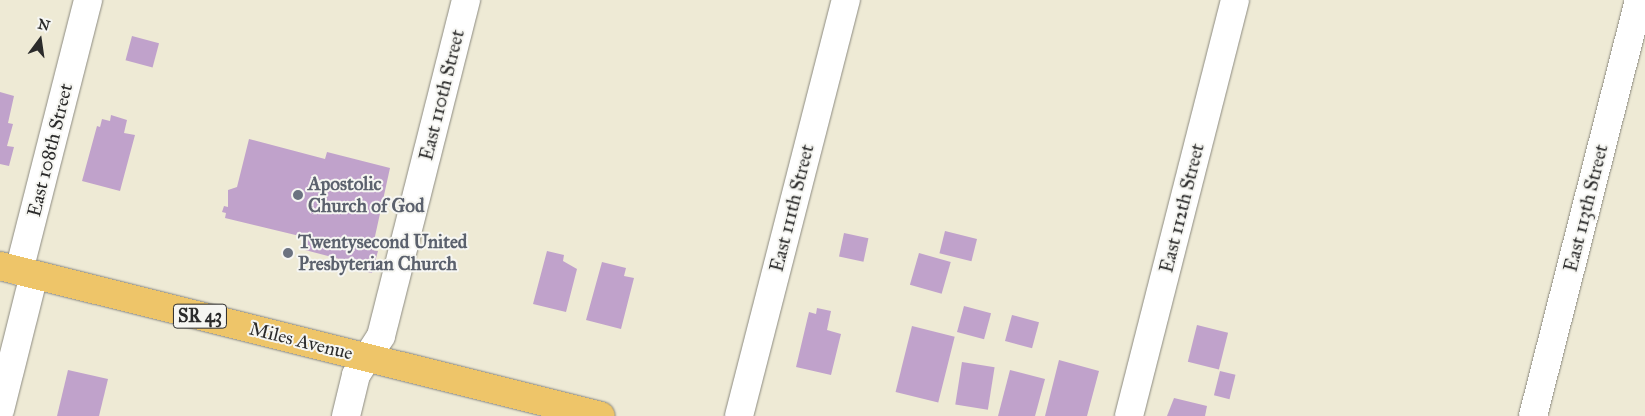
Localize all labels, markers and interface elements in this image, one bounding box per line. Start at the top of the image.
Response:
north arrow [15,15,65,65]
text: N [36,15,52,35]
street label: East 110th Street [415,27,469,163]
street label: East 108th Street [22,81,78,219]
street label: East 112th Street [1155,141,1209,275]
street label: East 111th Street [765,142,819,274]
street label: East 113th Street [1559,142,1613,274]
place label: Apostolic Church of God [308,173,425,217]
marker: Apostolic Church of God [292,189,304,201]
place label: Twentysecond United Presbyterian Church [298,231,467,275]
marker: Twentysecond United Presbyterian Church [282,247,294,259]
road number: SR 43 [172,300,228,332]
street label: Miles Avenue [247,317,355,365]

